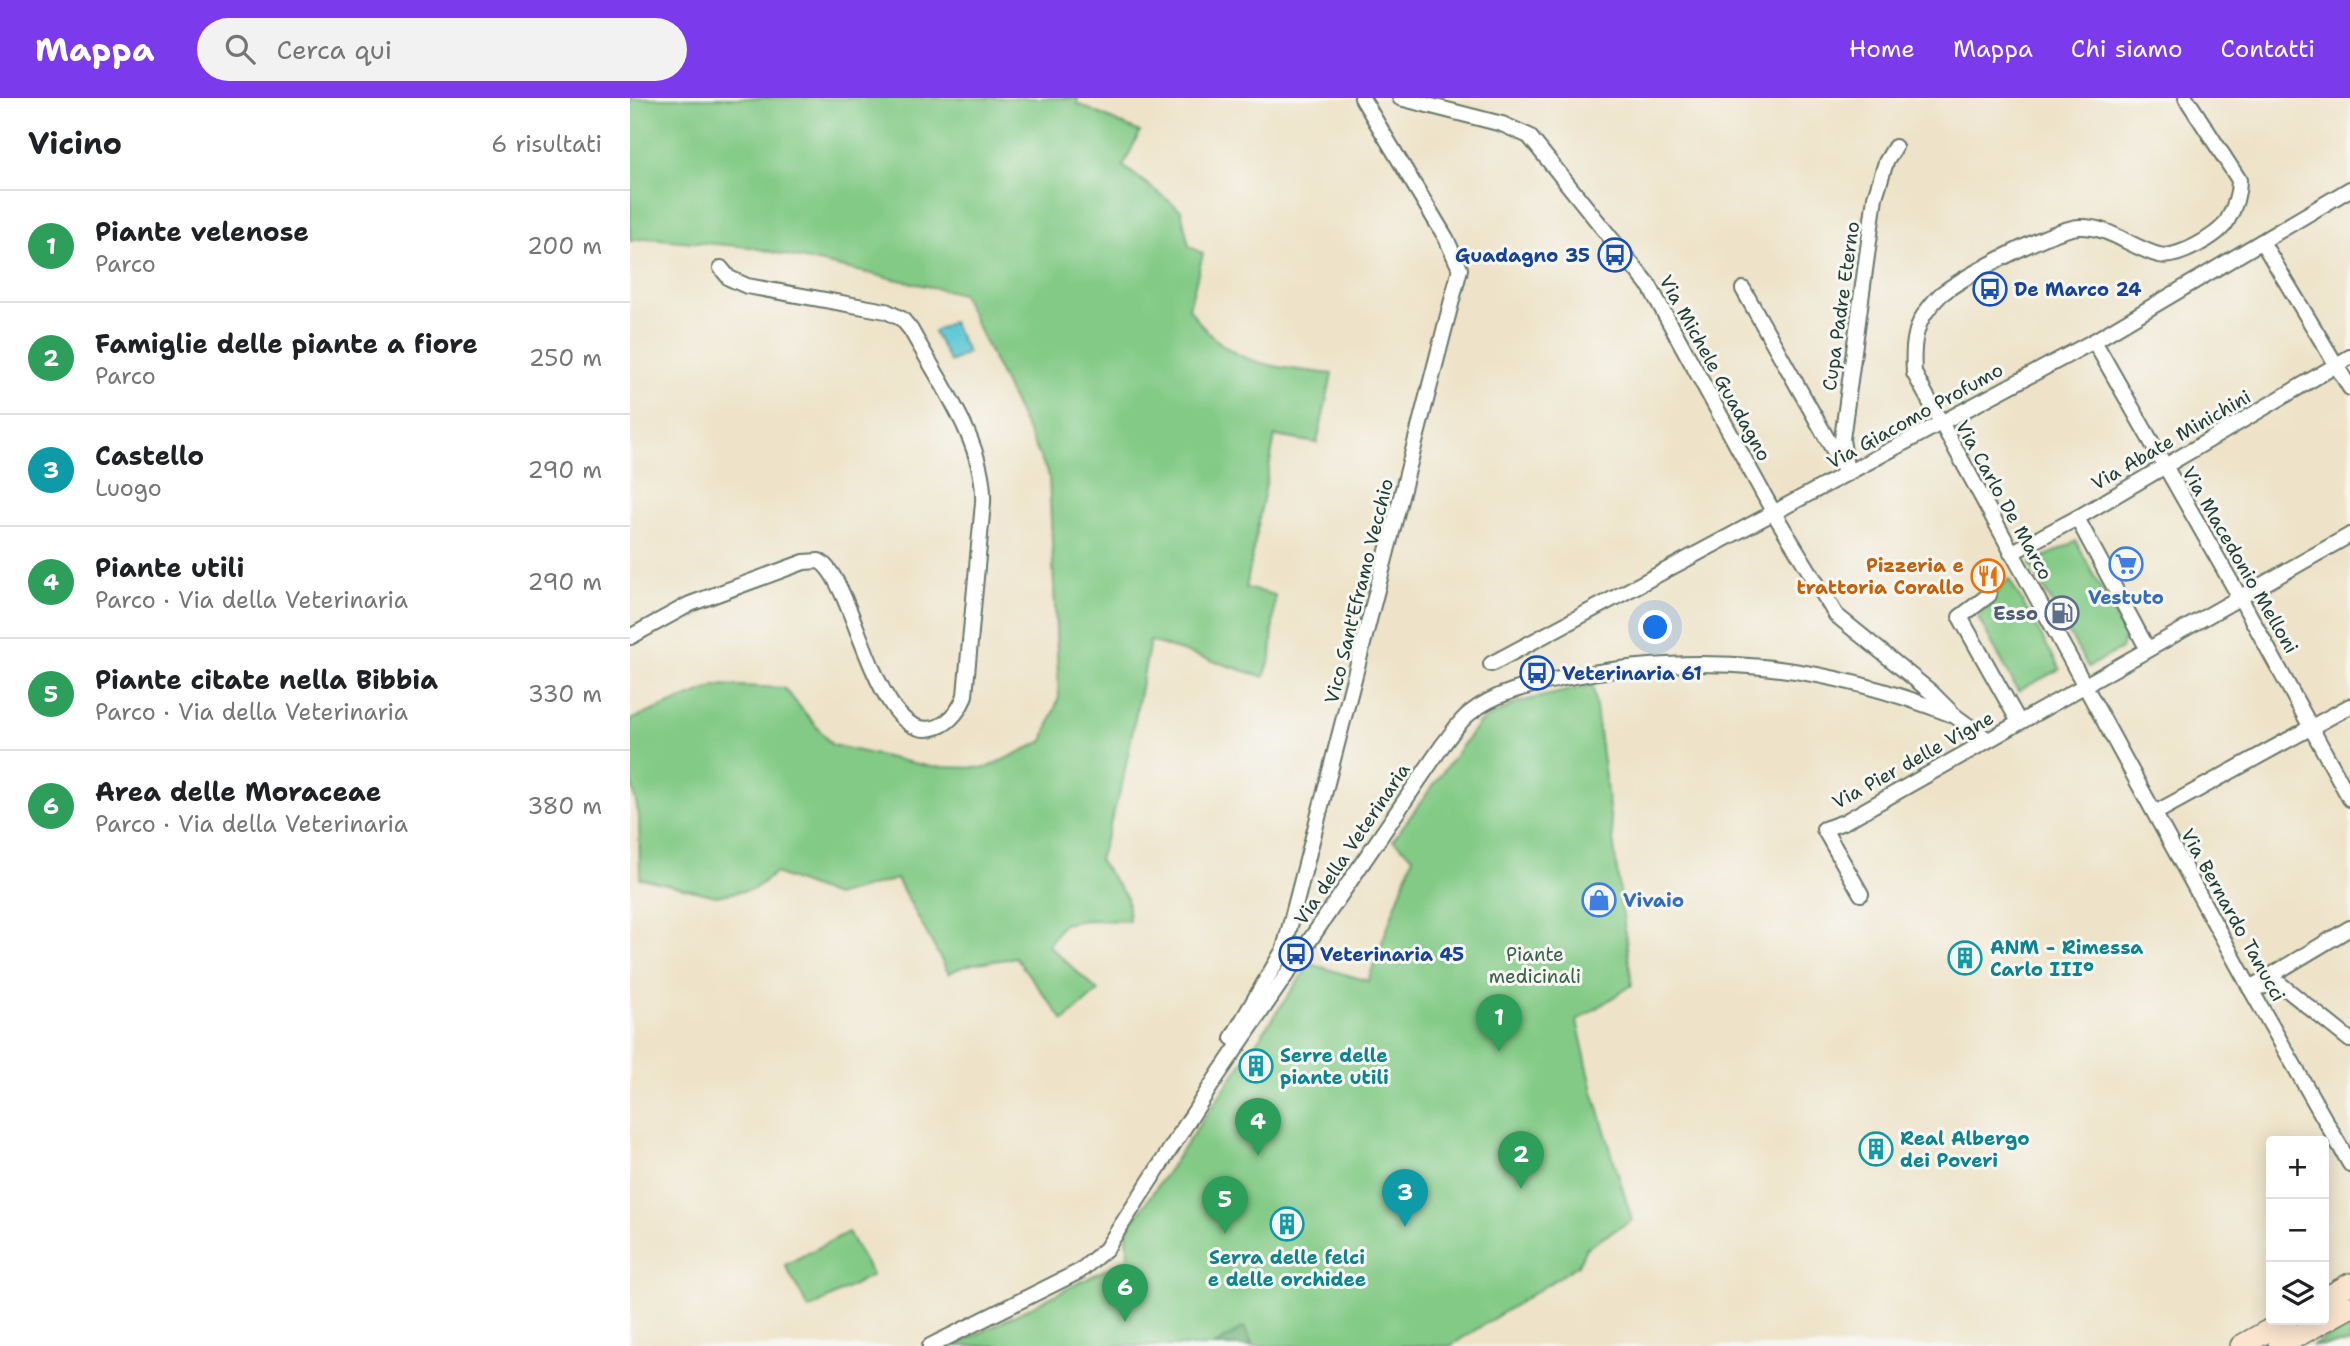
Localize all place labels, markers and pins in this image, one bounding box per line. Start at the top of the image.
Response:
bus stop icon: Guadagno 35 [1596,236,1634,274]
place label: Guadagno 35 [1455,243,1590,268]
bus stop icon: De Marco 24 [1971,270,2009,308]
place label: De Marco 24 [2014,277,2142,302]
supermarket icon: Vestuto [2107,545,2145,583]
place label: Pizzeria e trattoria Corallo [1796,553,1964,600]
restaurant icon: Pizzeria e trattoria Corallo [1969,557,2007,595]
place label: Vestuto [2088,585,2164,610]
fuel station icon: Esso [2043,594,2081,632]
place label: Esso [1993,601,2038,626]
bus stop icon: Veterinaria 61 [1518,654,1556,692]
place label: Veterinaria 61 [1562,661,1702,686]
shop icon: Vivaio [1580,881,1618,919]
place label: Vivaio [1623,888,1684,913]
bus stop icon: Veterinaria 45 [1277,935,1315,973]
place label: ANM - Rimessa Carlo III° [1990,935,2143,982]
building icon: ANM - Rimessa Carlo III° [1946,939,1984,977]
place label: Veterinaria 45 [1320,942,1464,967]
pin: 1 [1476,994,1522,1052]
place label: Serre delle piante utili [1280,1043,1389,1090]
building icon: Serre delle piante utili [1237,1047,1275,1085]
pin: 4 [1235,1098,1281,1156]
place label: Real Albergo dei Poveri [1900,1126,2030,1173]
building icon: Real Albergo dei Poveri [1857,1130,1895,1168]
pin: 2 [1498,1131,1544,1189]
pin: 3 [1382,1169,1428,1227]
pin: 5 [1202,1176,1248,1234]
building icon: Serra delle felci e delle orchidee [1268,1205,1306,1243]
place label: Serra delle felci e delle orchidee [1208,1245,1366,1292]
pin: 6 [1102,1264,1148,1322]

